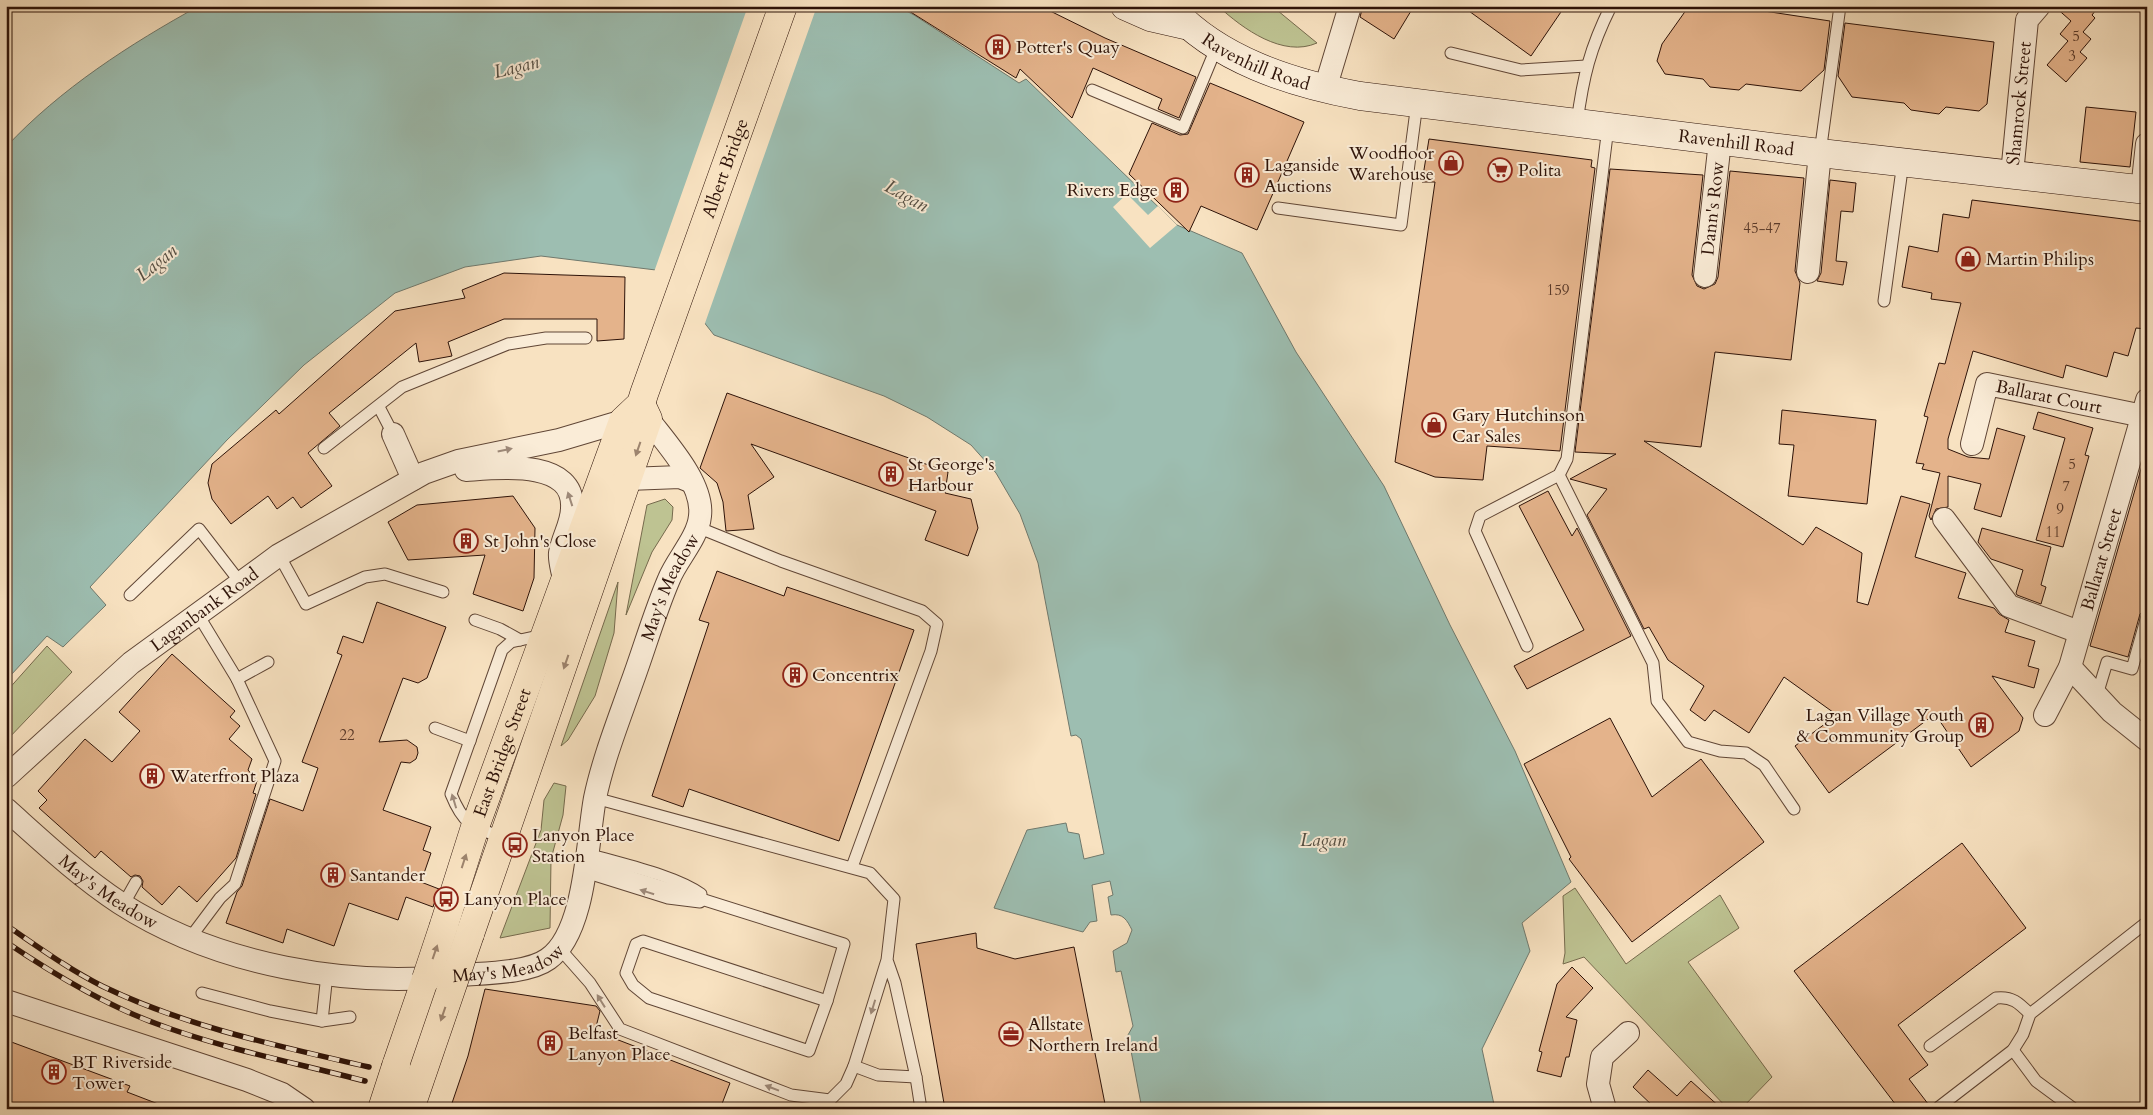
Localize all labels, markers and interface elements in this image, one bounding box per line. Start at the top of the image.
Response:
house number: 5 [2072,26,2080,46]
street label: Ravenhill Road [1197,27,1313,97]
building icon: Potter's Quay [985,34,1011,60]
place label: Potter's Quay [1016,35,1121,60]
street label: Shamrock Street [2001,40,2038,166]
house number: 3 [2068,46,2076,66]
water label: Lagan [491,49,542,85]
street label: Albert Bridge [696,115,755,222]
street label: Ravenhill Road [1677,124,1796,163]
place label: Woodfloor Warehouse [1347,141,1434,187]
shop icon: Woodfloor Warehouse [1438,150,1464,176]
place label: Laganside Auctions [1264,153,1340,199]
supermarket icon: Polita [1487,157,1513,183]
place label: Polita [1518,158,1562,183]
street label: Dann's Row [1695,160,1731,257]
building icon: Laganside Auctions [1234,162,1260,188]
water label: Lagan [880,173,934,219]
building icon: Rivers Edge [1163,177,1189,203]
place label: Rivers Edge [1067,178,1158,203]
house number: 45-47 [1743,218,1781,238]
water label: Lagan [131,238,183,287]
shop icon: Martin Philips [1955,246,1981,272]
place label: Martin Philips [1986,247,2094,272]
house number: 159 [1546,280,1570,300]
street label: Ballarat Court [1994,374,2104,420]
place label: Gary Hutchinson Car Sales [1452,403,1586,449]
shop icon: Gary Hutchinson Car Sales [1421,412,1447,438]
one-way arrow [634,442,642,457]
one-way arrow [497,446,512,454]
place label: St George's Harbour [908,452,995,498]
house number: 5 [2068,454,2076,474]
building icon: St George's Harbour [878,461,904,487]
house number: 7 [2062,476,2070,496]
one-way arrow [566,491,574,506]
house number: 9 [2056,499,2064,519]
street label: Ballarat Street [2075,505,2128,614]
house number: 11 [2045,522,2061,542]
building icon: St John's Close [453,528,479,554]
place label: St John's Close [484,529,597,554]
street label: May's Meadow [635,529,706,644]
street label: Laganbank Road [145,562,264,658]
one-way arrow [562,655,570,670]
building icon: Concentrix [782,662,808,688]
place label: Concentrix [812,663,899,688]
street label: East Bridge Street [468,685,538,821]
place label: Lagan Village Youth & Community Group [1797,703,1964,749]
building icon: Lagan Village Youth & Community Group [1968,712,1994,738]
house number: 22 [339,725,355,745]
building icon: Waterfront Plaza [139,763,165,789]
place label: Waterfront Plaza [169,764,300,789]
one-way arrow [450,793,458,808]
place label: Lanyon Place Station [532,823,635,869]
water label: Lagan [1300,827,1347,853]
bus stop icon: Lanyon Place Station [502,832,528,858]
street label: May's Meadow [53,849,163,936]
one-way arrow [461,854,469,869]
building icon: Santander [320,862,346,888]
place label: Santander [350,863,425,888]
bus stop icon: Lanyon Place [433,886,459,912]
place label: Lanyon Place [464,887,567,912]
one-way arrow [640,887,655,895]
street label: May's Meadow [451,938,571,989]
one-way arrow [432,944,440,959]
one-way arrow [597,994,606,1007]
one-way arrow [868,1000,876,1015]
one-way arrow [439,1006,446,1021]
place label: Allstate Northern Ireland [1028,1012,1158,1058]
place label: Belfast Lanyon Place [568,1021,671,1067]
office icon: Allstate Northern Ireland [998,1021,1024,1047]
building icon: Belfast Lanyon Place [537,1030,563,1056]
place label: BT Riverside Tower [72,1050,173,1096]
building icon: BT Riverside Tower [41,1059,67,1085]
one-way arrow [764,1084,779,1092]

